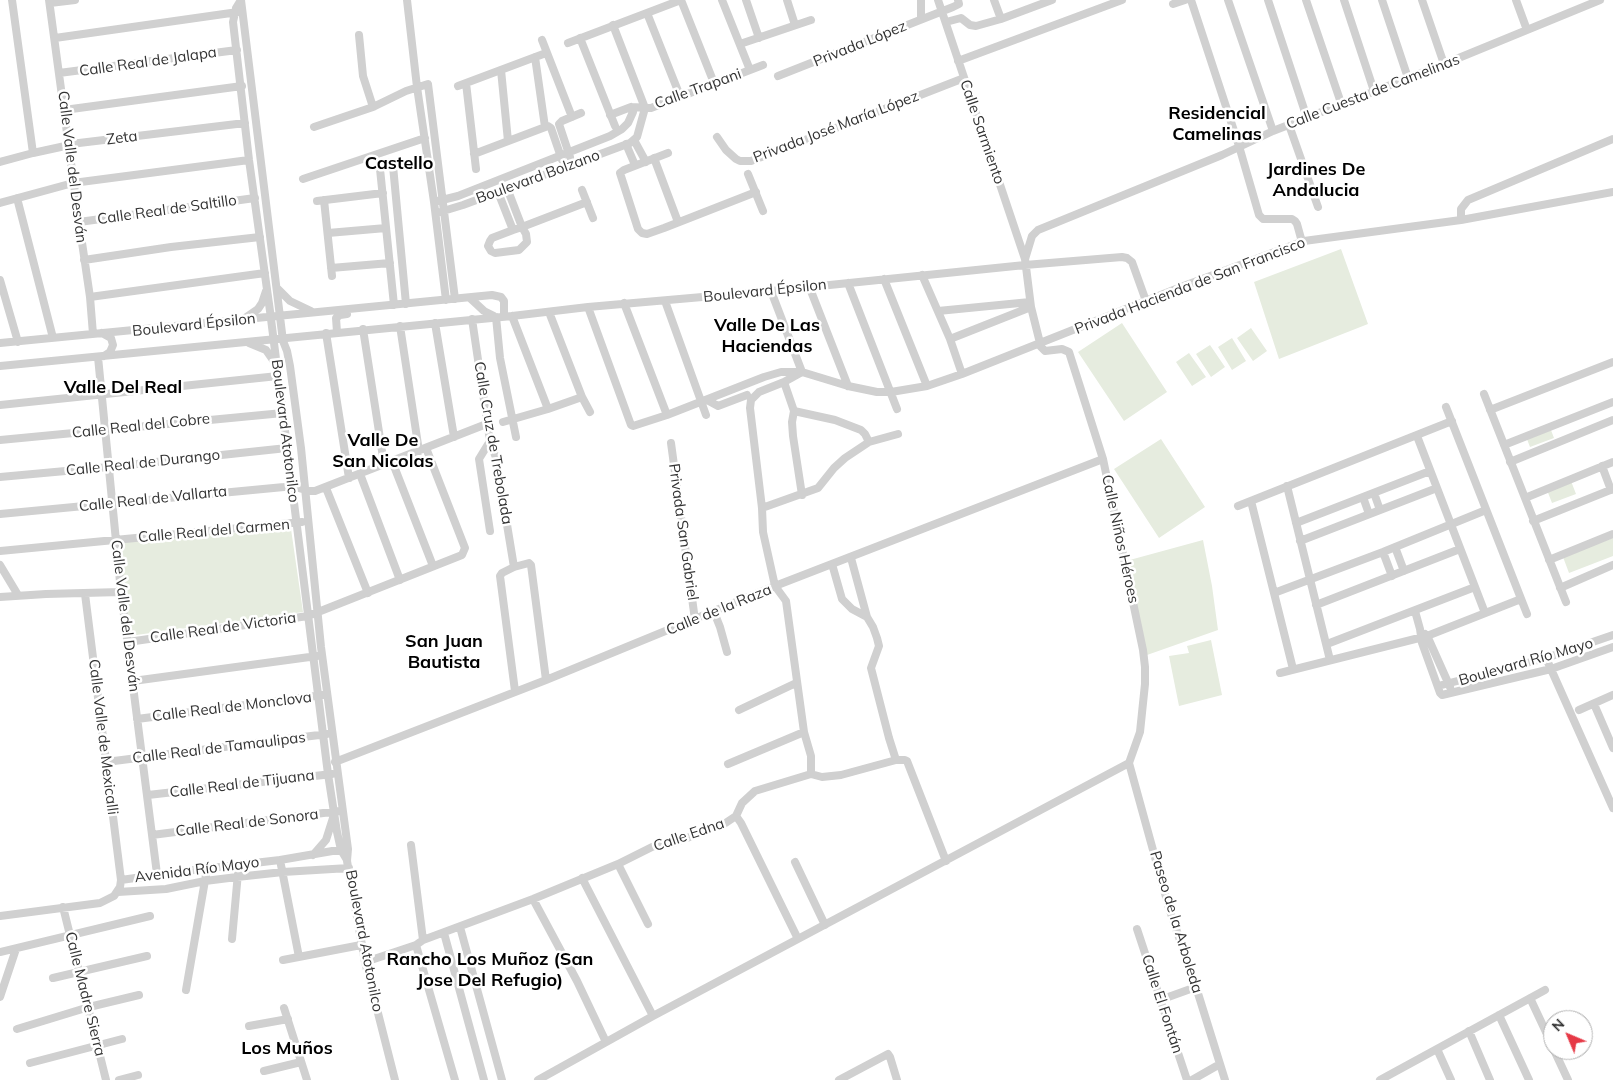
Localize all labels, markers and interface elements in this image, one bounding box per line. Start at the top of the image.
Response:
street label: Privada López [811,17,909,71]
street label: Calle Real de Jalapa [78,43,218,81]
street label: Calle Cuesta de Camelinas [1284,51,1462,133]
street label: Calle Trapani [652,65,744,113]
street label: Calle Sarmiento [956,77,1008,187]
street label: Privada José María López [751,87,921,167]
street label: Calle Valle del Desván [54,90,90,244]
district label: Residencial Camelinas [1168,103,1266,146]
street label: Zeta [105,127,139,149]
street label: Boulevard Bolzano [474,146,602,208]
district label: Castello [365,153,433,175]
district label: Jardines De Andalucia [1267,159,1365,202]
street label: Calle Real de Saltillo [96,191,238,229]
street label: Privada Hacienda de San Francisco [1072,234,1308,338]
street label: Boulevard Épsilon [702,276,828,306]
street label: Boulevard Épsilon [131,310,257,340]
district label: Valle De Las Haciendas [714,315,820,358]
street label: Boulevard Atotonilco [267,358,303,504]
street label: Calle Cruz de Trebolada [470,360,516,526]
district label: Valle Del Real [64,377,182,399]
street label: Calle Real del Cobre [71,410,211,442]
district label: Valle De San Nicolas [332,430,434,472]
street label: Calle Real de Durango [65,446,221,480]
street label: Privada San Gabriel [664,462,702,602]
street label: Calle Niños Héroes [1098,473,1142,605]
street label: Calle Real de Vallarta [78,482,228,516]
street label: Calle Real del Carmen [137,515,291,547]
street label: Calle Valle del Desván [107,539,143,693]
street label: Calle de la Raza [664,581,774,639]
street label: Calle Real de Victoria [149,609,297,647]
district label: San Juan Bautista [405,631,483,674]
street label: Boulevard Río Mayo [1457,634,1595,690]
street label: Calle Valle de Mexicalli [85,658,121,816]
street label: Calle Real de Monclova [151,688,313,726]
street label: Calle Real de Tamaulipas [131,728,307,768]
street label: Calle Real de Tijuana [169,766,315,802]
street label: Calle Real de Sonora [175,805,319,841]
street label: Calle Edna [651,814,727,856]
street label: Paseo de la Arboleda [1146,849,1206,995]
street label: Avenida Río Mayo [134,853,260,887]
street label: Boulevard Atotonilco [341,869,387,1013]
street label: Calle Madre Sierra [61,930,109,1058]
district label: Rancho Los Muñoz (San Jose Del Refugio) [387,949,593,992]
street label: Calle El Fontán [1138,952,1186,1056]
north arrow [1543,1010,1593,1060]
text: N [1548,1015,1568,1035]
district label: Los Muños [241,1038,333,1060]

